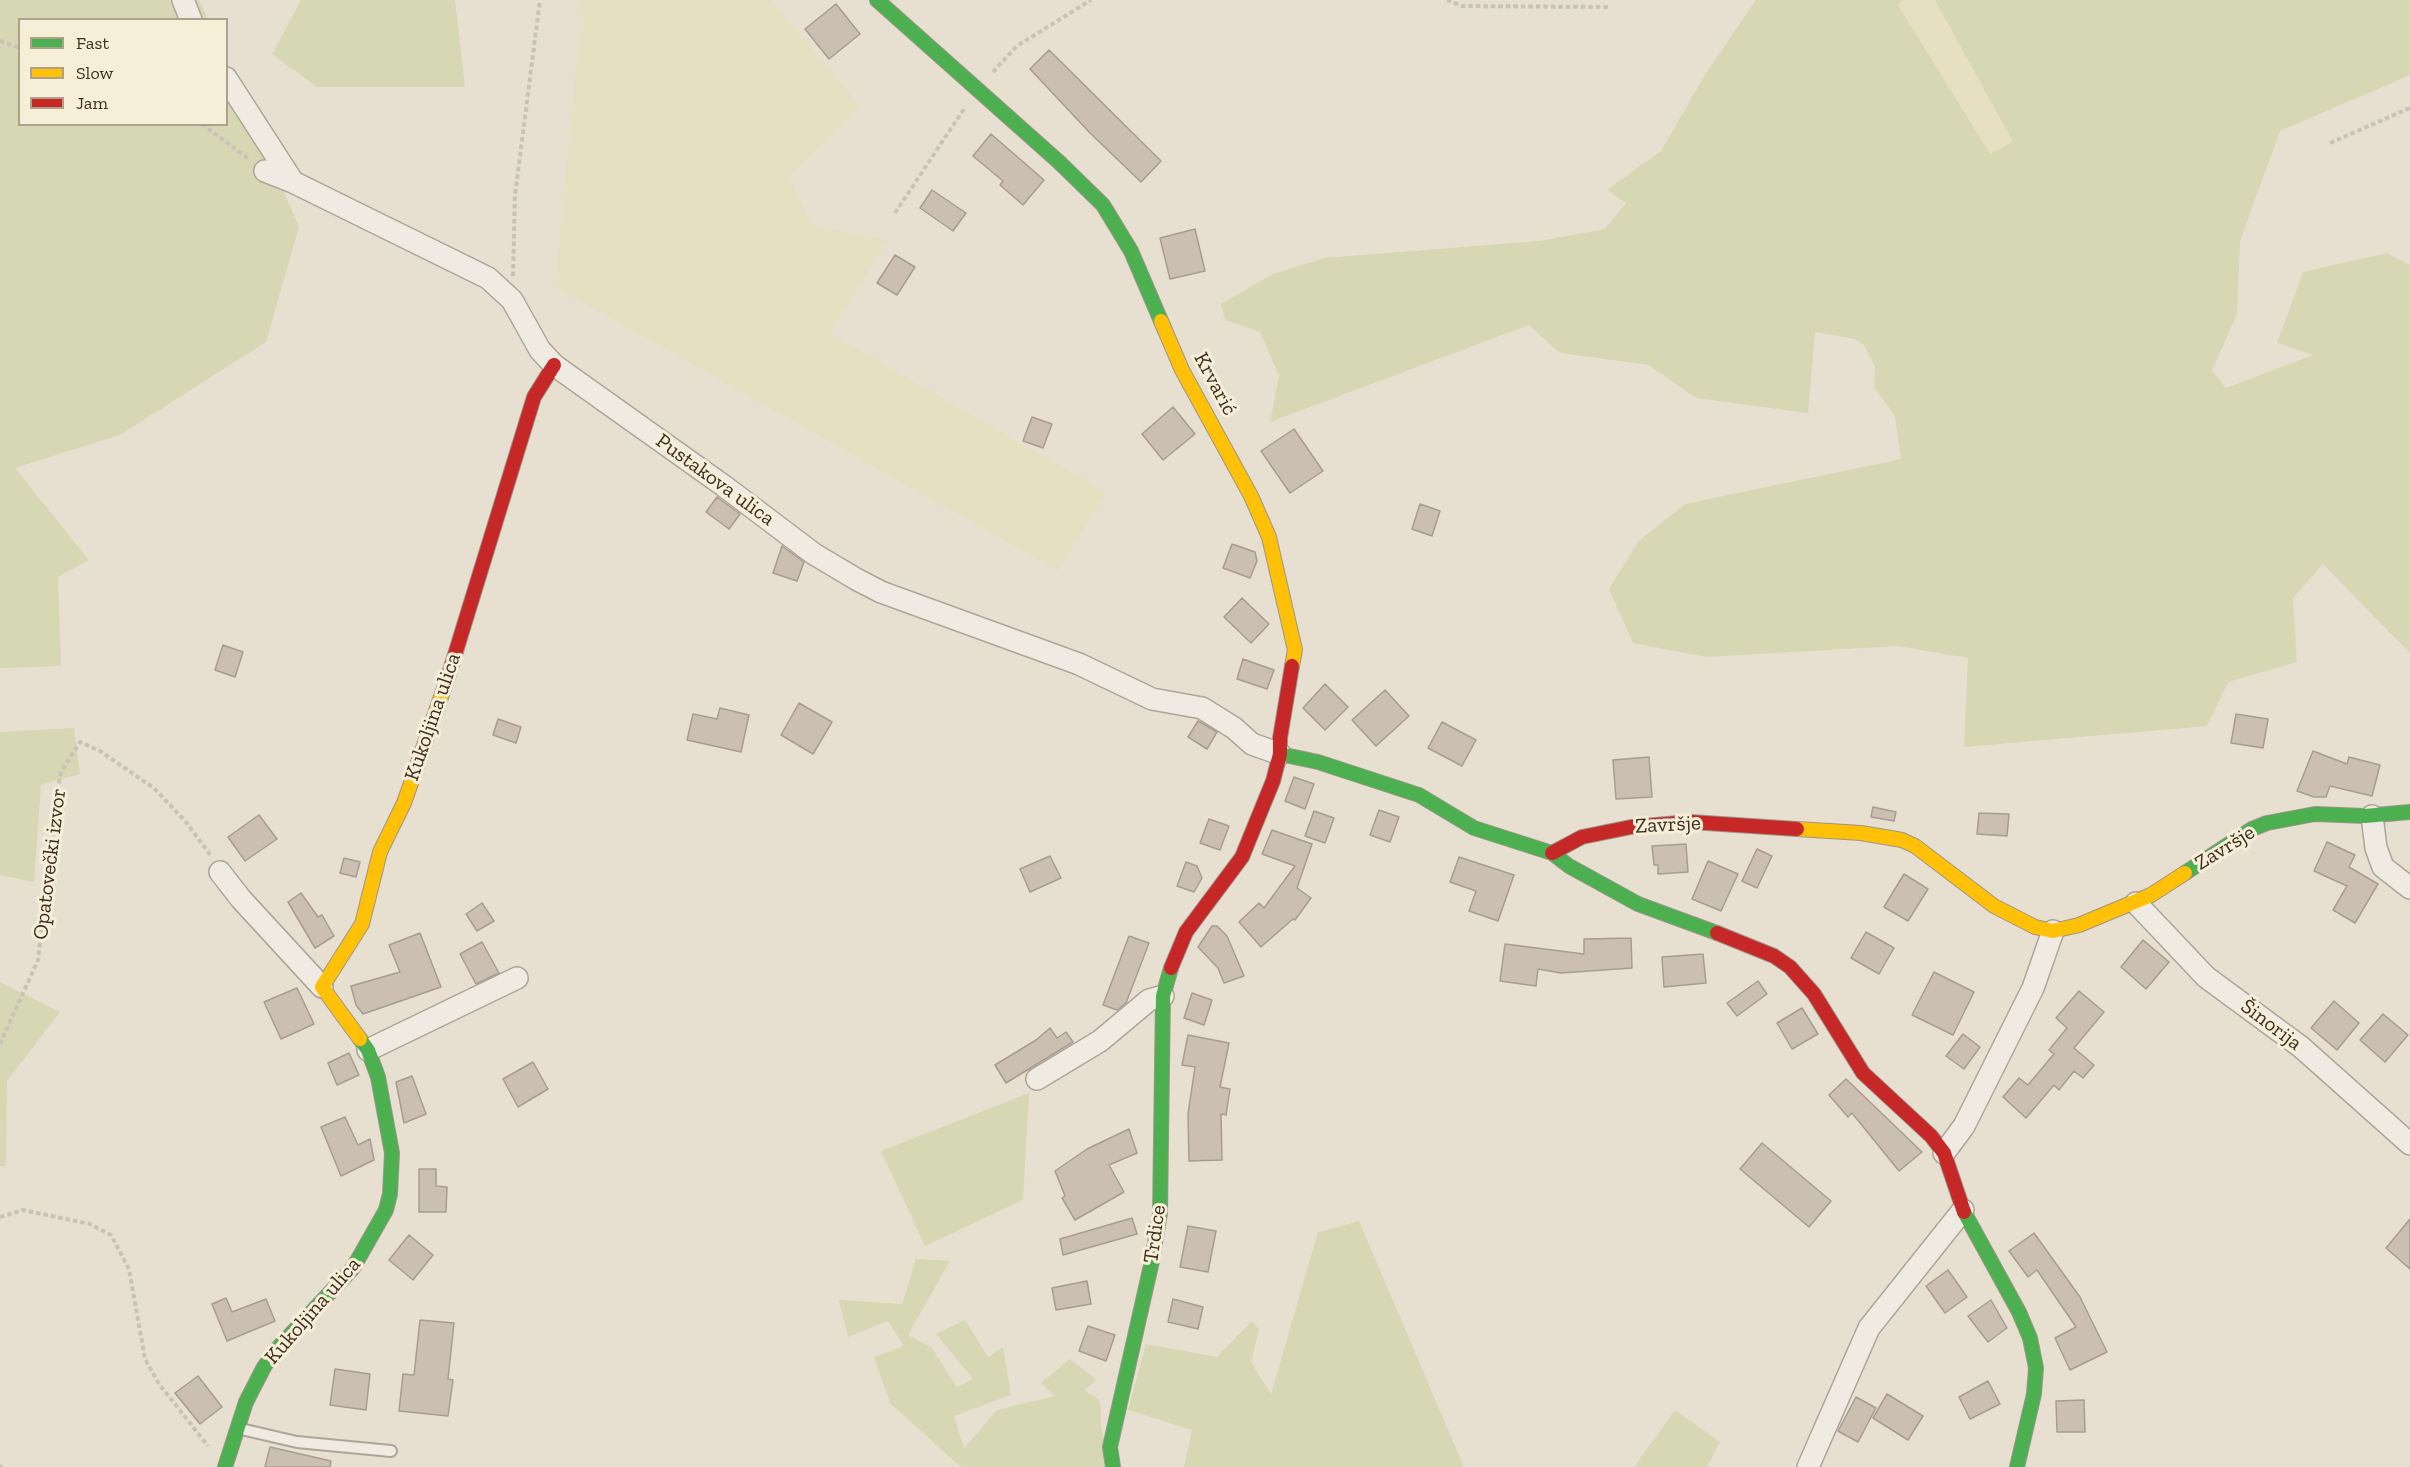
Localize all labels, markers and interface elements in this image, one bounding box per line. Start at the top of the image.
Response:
legend [18,18,228,126]
text: Fast [76,32,109,54]
text: Slow [76,62,113,84]
text: Jam [76,92,108,114]
street label: Krvarić [1188,348,1242,420]
street label: Pustakova ulica [651,428,779,532]
street label: Kukoljina ulica [399,650,467,784]
street label: Opatovečki izvor [28,787,72,941]
street label: Završje [1635,811,1701,839]
street label: Završje [2190,820,2260,876]
street label: Šinorija [2235,994,2307,1056]
street label: Trdice [1138,1203,1172,1265]
street label: Kukoljina ulica [260,1252,366,1370]

